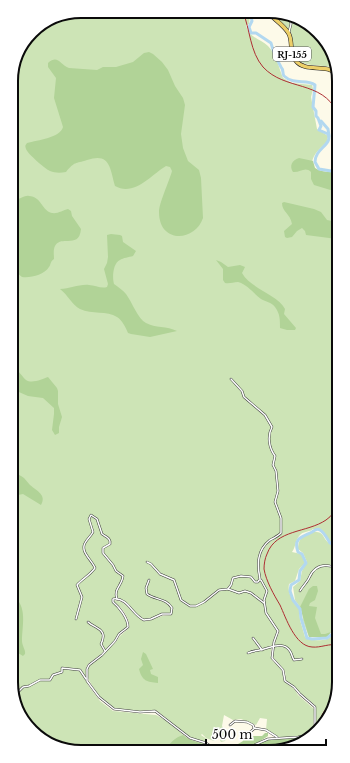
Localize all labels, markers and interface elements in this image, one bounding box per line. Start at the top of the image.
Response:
road number: RJ-155 [273,47,311,61]
scale bar [206,721,326,747]
text: 500 m [212,727,252,742]

